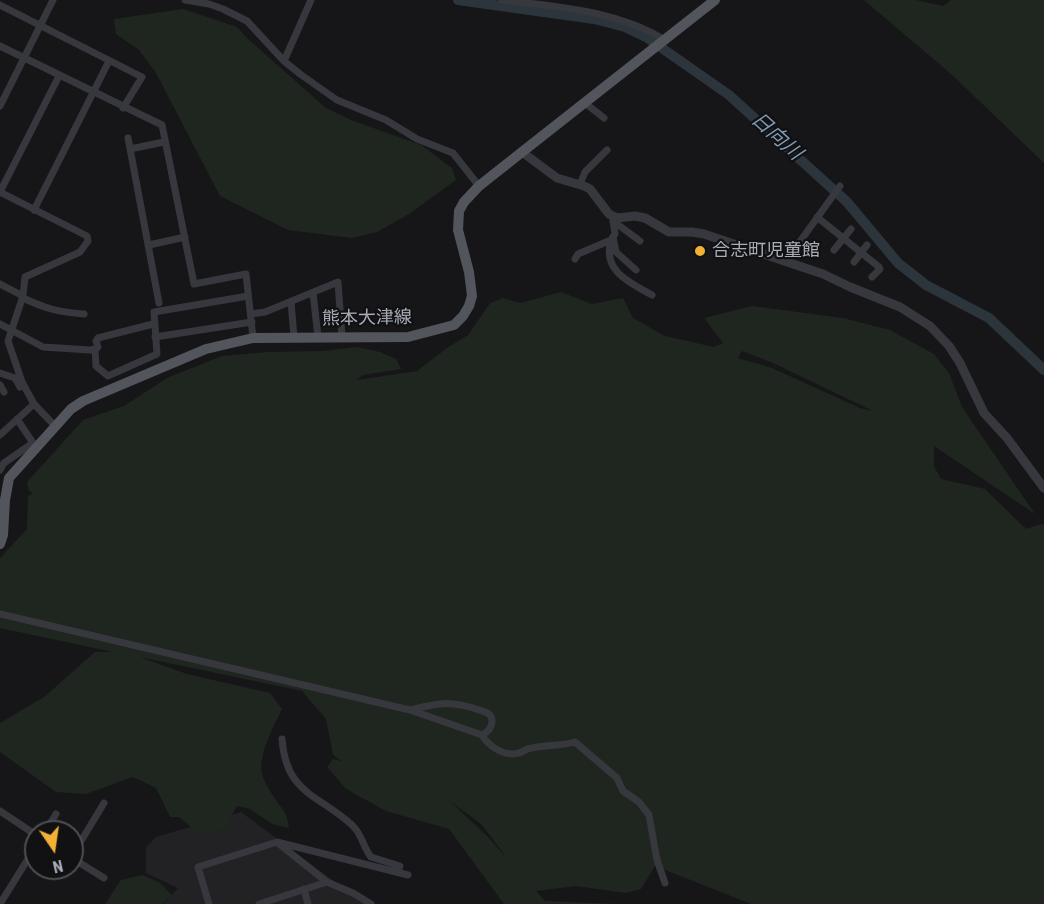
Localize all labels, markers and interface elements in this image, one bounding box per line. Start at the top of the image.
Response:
water label: 日向川 [746,108,806,166]
place label: 合志町児童館 [712,240,820,262]
marker: 合志町児童館 [693,244,707,258]
street label: 熊本大津線 [322,307,412,331]
north arrow [24,820,84,880]
text: N [51,856,65,876]

